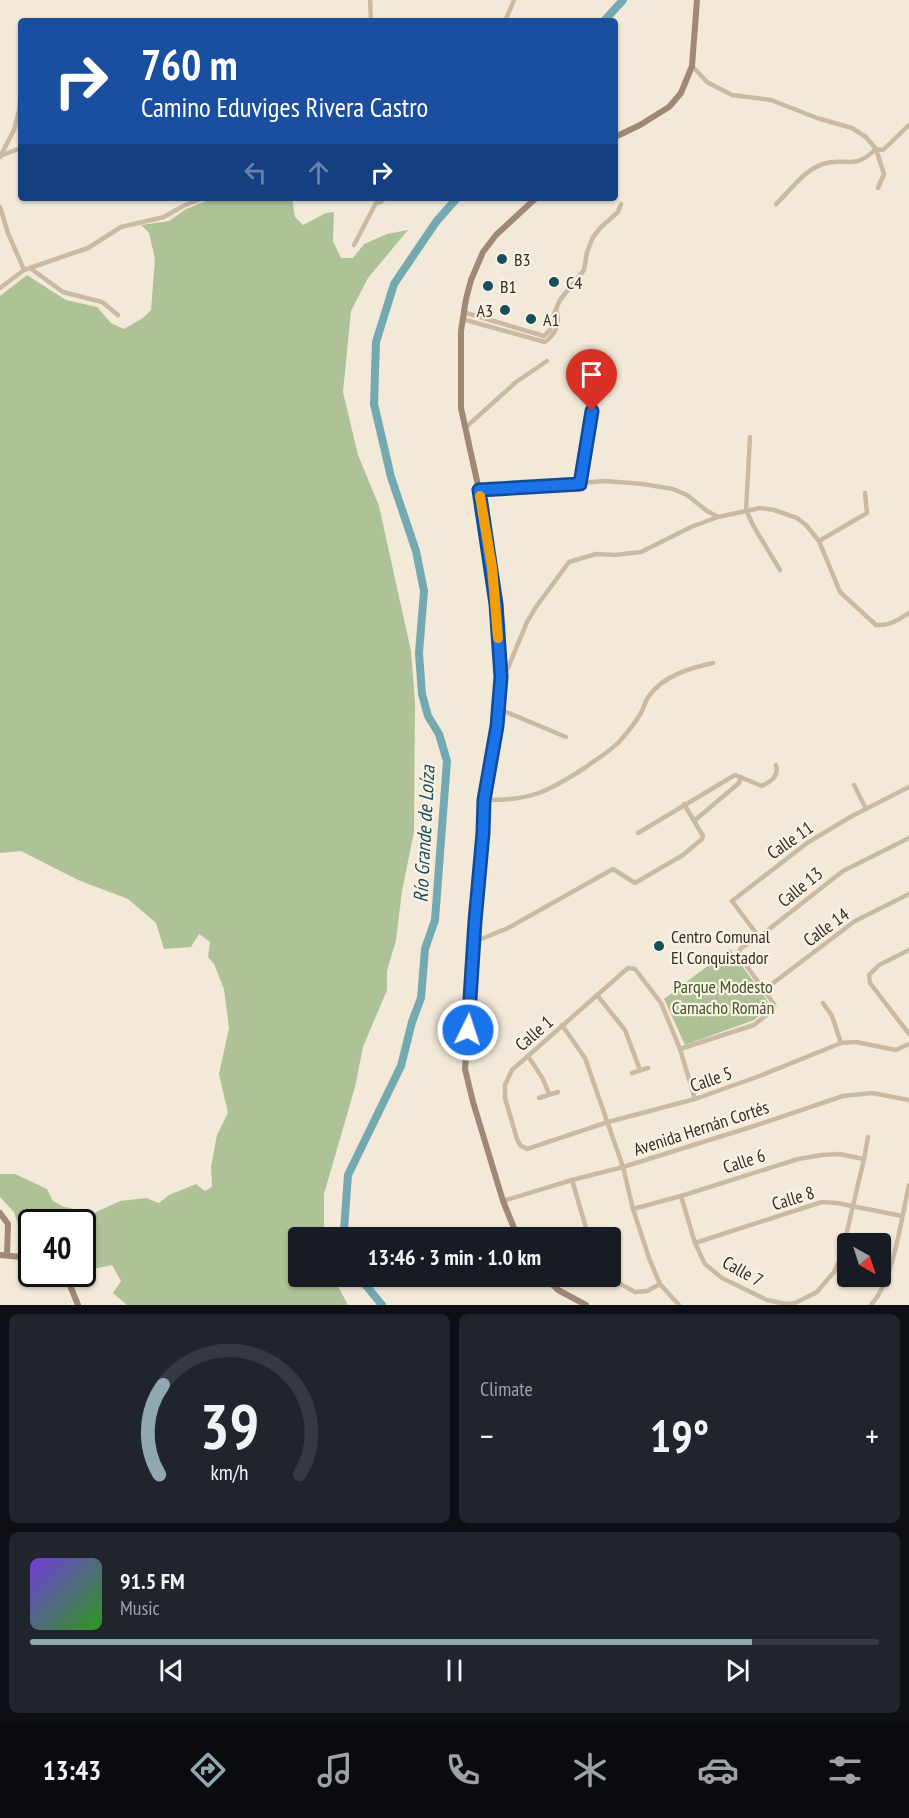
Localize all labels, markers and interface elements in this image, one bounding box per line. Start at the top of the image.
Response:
text: 760 m [141,37,238,92]
icon: right [42,42,120,120]
text: Camino Eduviges Rivera Castro [141,90,428,124]
icon: left [239,156,272,189]
icon: ahead [302,156,335,189]
icon: right [365,156,398,189]
place label: B3 [514,248,531,271]
marker: B3 [495,252,509,266]
place label: C4 [566,271,582,294]
place label: B1 [500,275,517,298]
marker: C4 [547,275,561,289]
marker: B1 [481,279,495,293]
place label: A3 [476,299,493,322]
marker: A3 [498,303,512,317]
place label: A1 [543,308,560,331]
marker: A1 [524,312,538,326]
pin [566,349,617,411]
icon: arrive [575,358,608,391]
water label: Río Grande de Loíza [407,764,441,903]
street label: Calle 11 [762,816,818,864]
street label: Calle 13 [773,862,827,912]
street label: Calle 14 [799,903,853,951]
place label: Centro Comunal El Conquistador [671,925,771,969]
marker: Centro Comunal El Conquistador [652,939,666,953]
park label: Parque Modesto Camacho Román [672,975,774,1019]
position arrow [436,998,500,1062]
street label: Calle 1 [510,1010,558,1056]
street label: Calle 5 [687,1061,735,1097]
street label: Avenida Hernán Cortés [630,1095,772,1161]
street label: Calle 6 [720,1143,768,1179]
street label: Calle 8 [769,1181,817,1215]
speed limit sign: 40 [18,1209,96,1287]
north arrow [837,1233,891,1287]
map controls [837,1233,891,1287]
text: 13:46 · 3 min · 1.0 km [368,1243,541,1271]
street label: Calle 7 [719,1251,767,1291]
text: Climate [480,1376,533,1402]
text: 39 [200,1385,259,1466]
text: 19° [650,1406,709,1464]
text: − [480,1414,494,1457]
text: + [865,1414,879,1457]
text: km/h [210,1459,249,1487]
text: 91.5 FM [120,1567,185,1595]
text: Music [120,1595,160,1621]
icon: previous [155,1654,188,1687]
icon: pause [438,1654,471,1687]
icon: next [721,1654,754,1687]
icon: directions [187,1749,229,1791]
icon: music [314,1749,356,1791]
icon: phone [442,1749,484,1791]
icon: climate [569,1749,611,1791]
icon: car [697,1749,739,1791]
icon: filters [824,1749,866,1791]
text: 13:43 [43,1753,101,1787]

